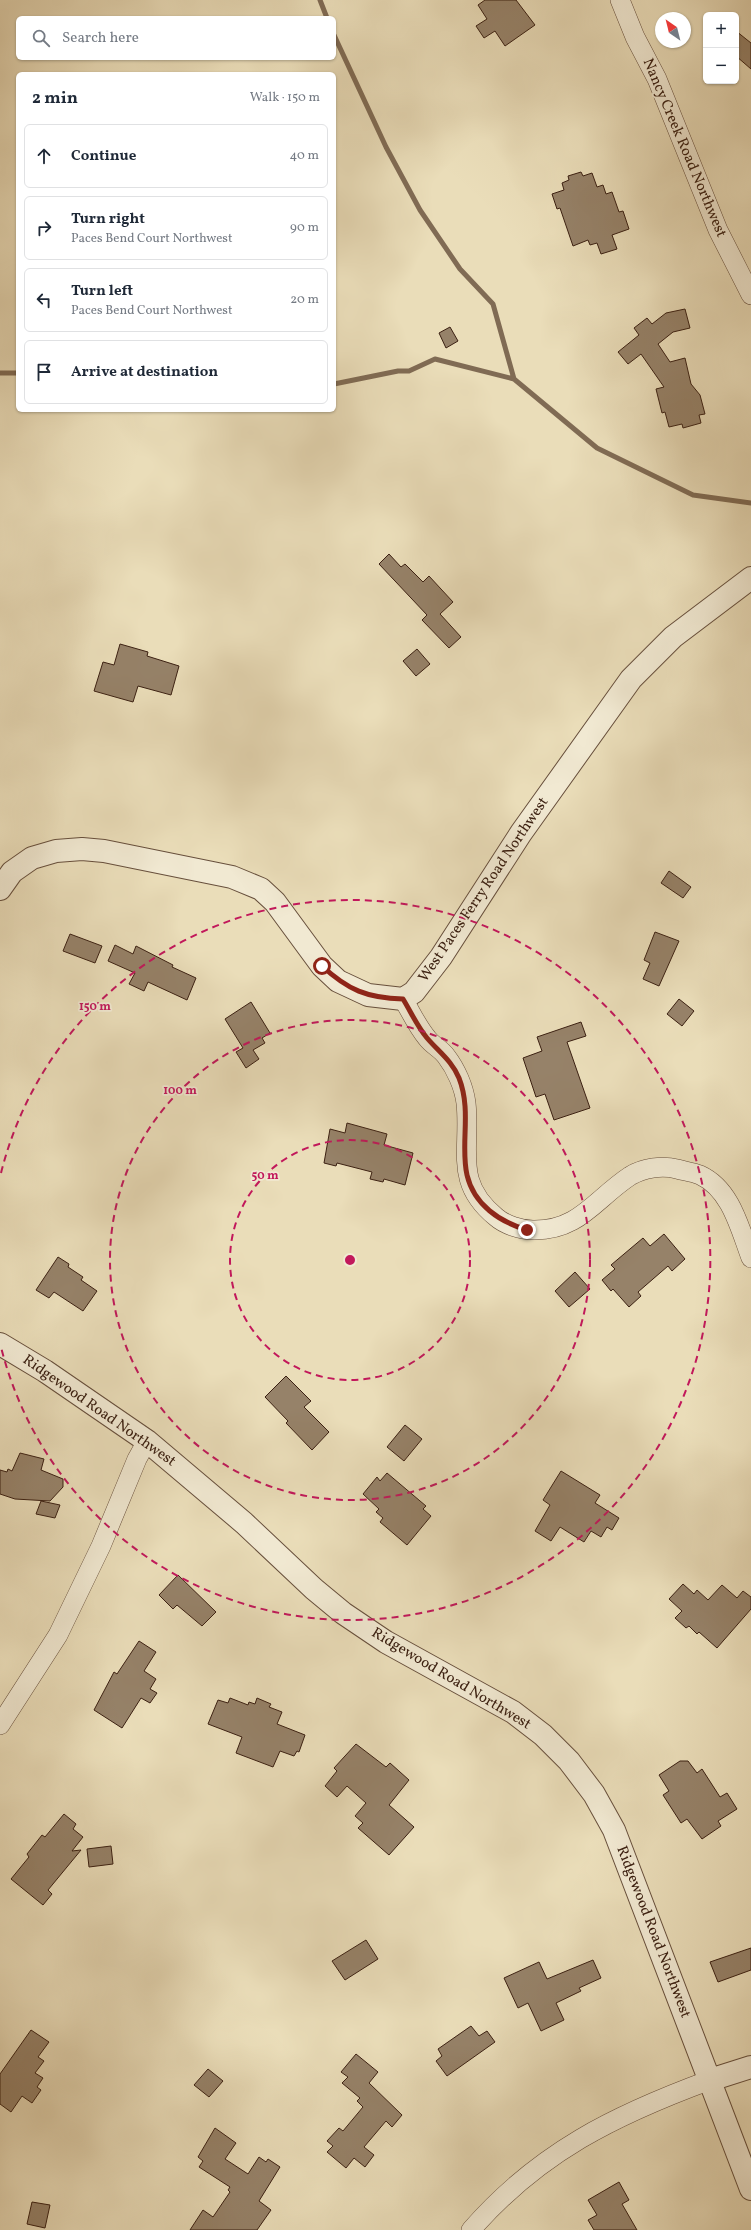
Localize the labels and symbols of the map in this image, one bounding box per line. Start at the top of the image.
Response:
north arrow [655,12,691,48]
street label: Nancy Creek Road Northwest [637,55,731,241]
street label: West Paces Ferry Road Northwest [414,793,554,987]
route start [313,957,331,975]
text: 150 m [79,999,111,1015]
text: 100 m [163,1083,197,1099]
text: 50 m [251,1168,279,1184]
route end [518,1221,536,1239]
centre of rings [343,1253,357,1267]
street label: Ridgewood Road Northwest [18,1350,180,1472]
street label: Ridgewood Road Northwest [367,1623,535,1735]
street label: Ridgewood Road Northwest [610,1843,696,2021]

